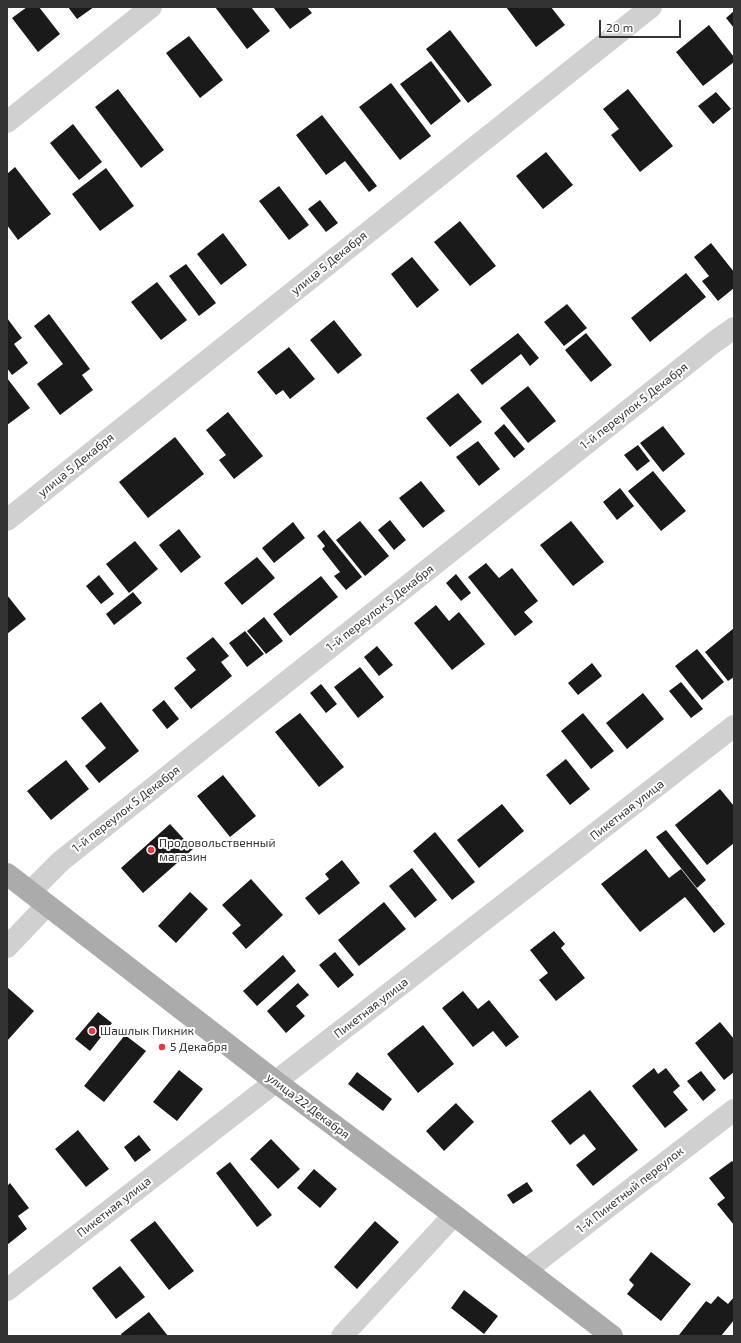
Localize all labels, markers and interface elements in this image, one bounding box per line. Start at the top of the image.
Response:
scale bar [601,12,683,38]
text: 20 m [606,20,633,34]
street label: улица 5 Декабря [288,228,370,298]
street label: 1-й переулок 5 Декабря [577,359,691,453]
street label: улица 5 Декабря [35,430,117,500]
street label: 1-й переулок 5 Декабря [323,561,437,655]
street label: 1-й переулок 5 Декабря [69,762,183,856]
street label: Пикетная улица [587,777,667,843]
place label: Продовольственный магазин [159,836,275,864]
marker: Продовольственный магазин [146,845,156,855]
street label: Пикетная улица [331,975,411,1041]
place label: Шашлык Пикник [100,1024,194,1038]
marker: Шашлык Пикник [87,1026,97,1036]
place label: 5 Декабря [170,1040,227,1054]
marker: 5 Декабря [157,1042,167,1052]
street label: улица 22 Декабря [263,1070,353,1142]
street label: 1-й Пикетный переулок [574,1144,686,1236]
street label: Пикетная улица [74,1174,154,1240]

